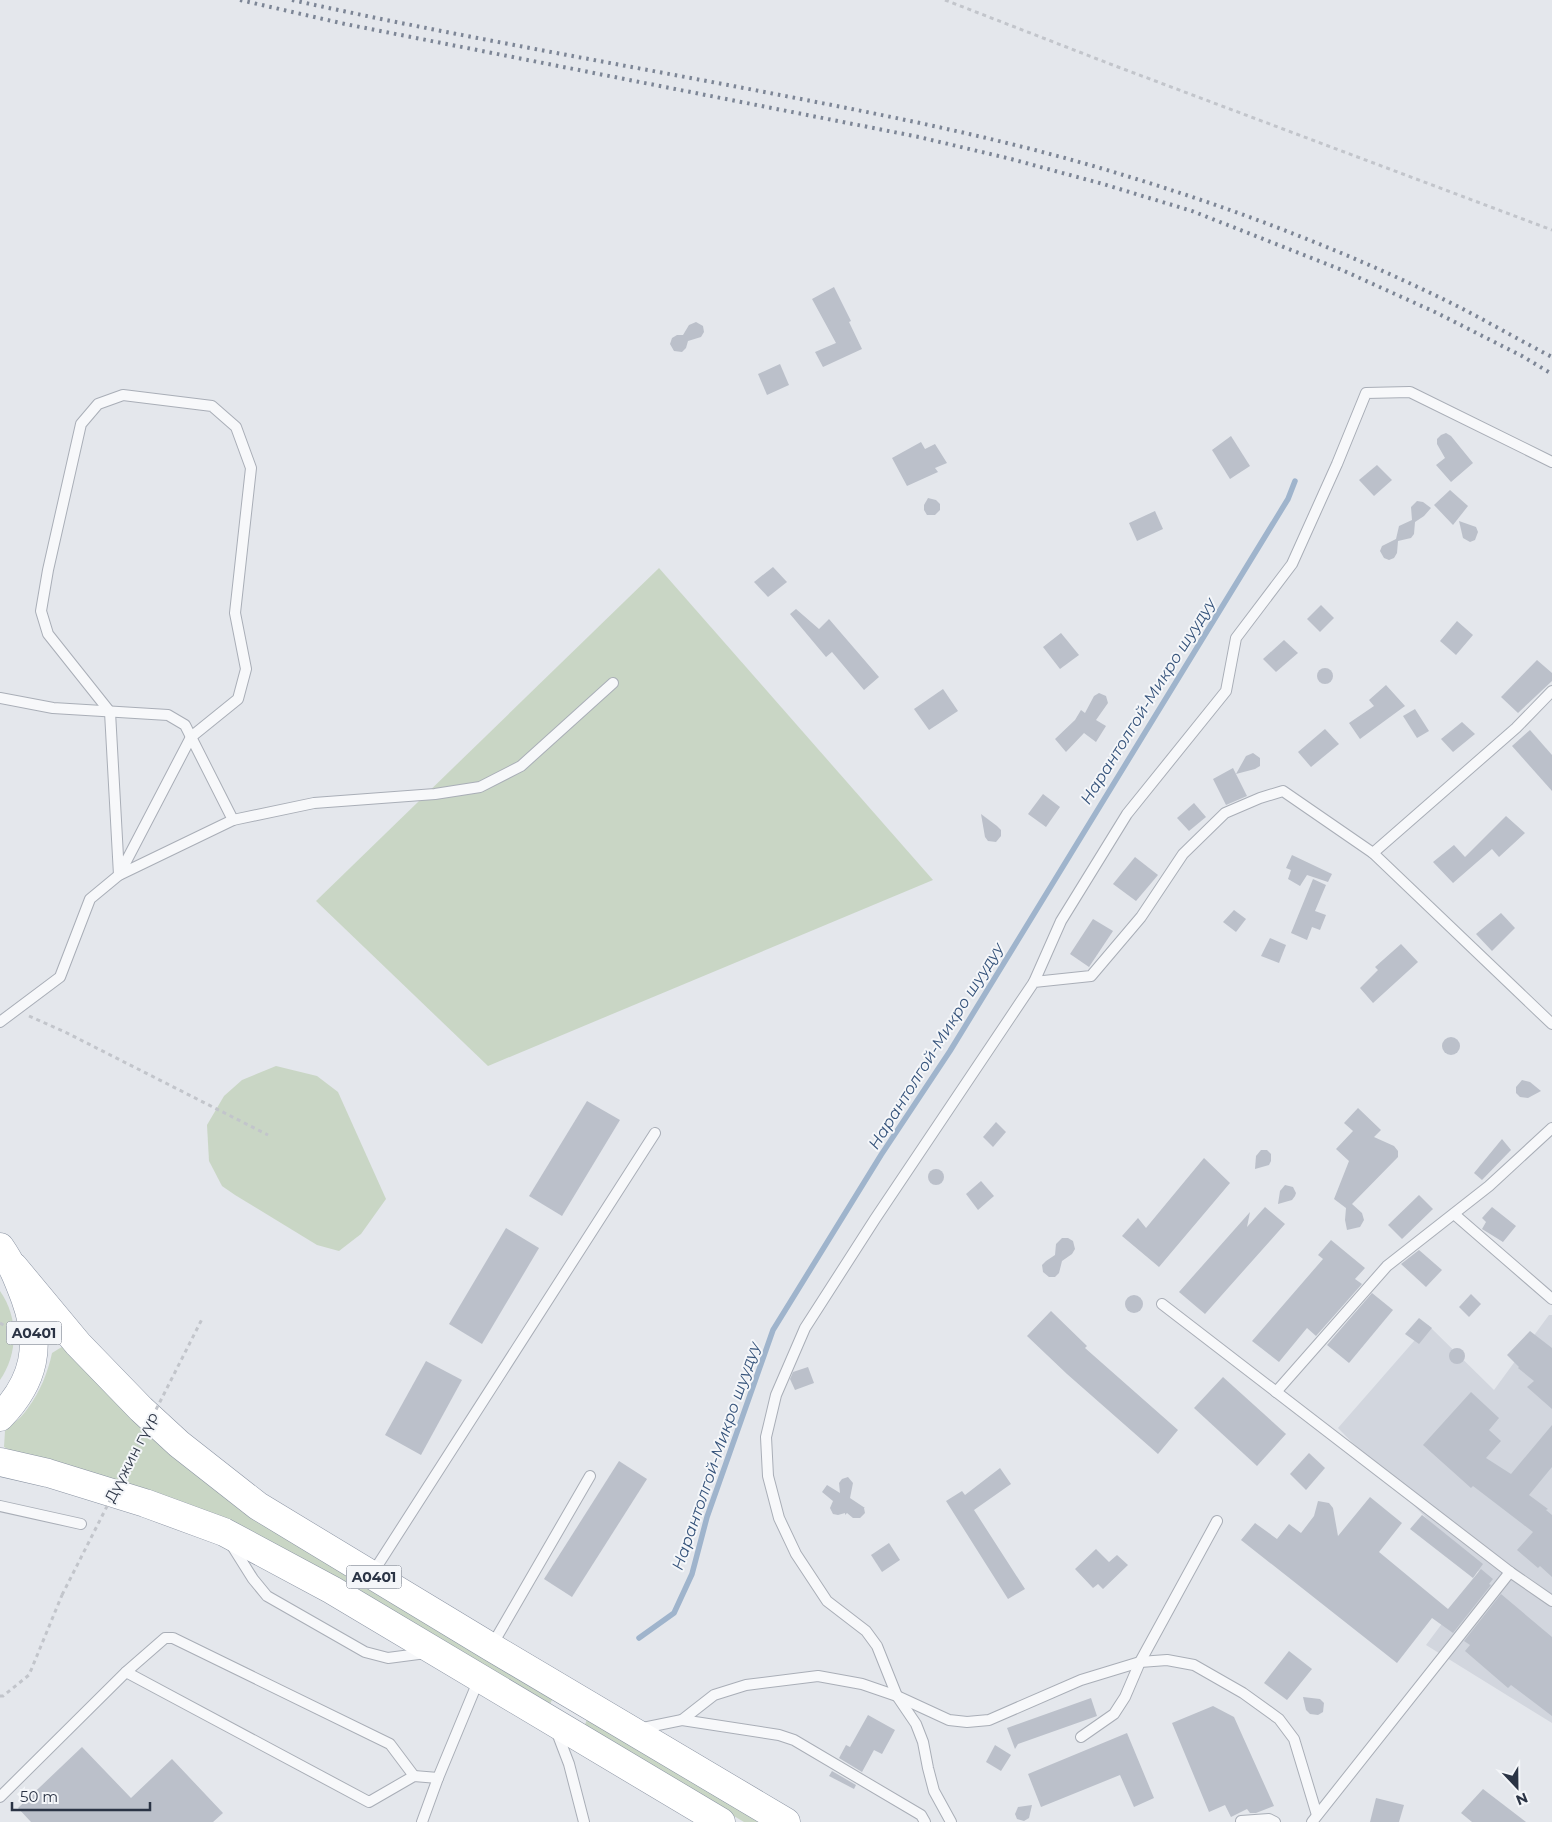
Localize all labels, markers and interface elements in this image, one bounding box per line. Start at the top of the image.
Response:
water label: Нарантолгой-Микро шуудуу [1076,593,1220,808]
water label: Нарантолгой-Микро шуудуу [864,938,1008,1153]
road number: A0401 [6,1322,62,1345]
water label: Нарантолгой-Микро шуудуу [668,1338,764,1573]
street label: Дүүжин гүүр [100,1409,162,1505]
road number: A0401 [346,1565,402,1588]
north arrow [1492,1762,1542,1812]
scale bar [12,1780,150,1812]
text: 50 m [20,1787,58,1806]
text: N [1513,1789,1530,1810]

